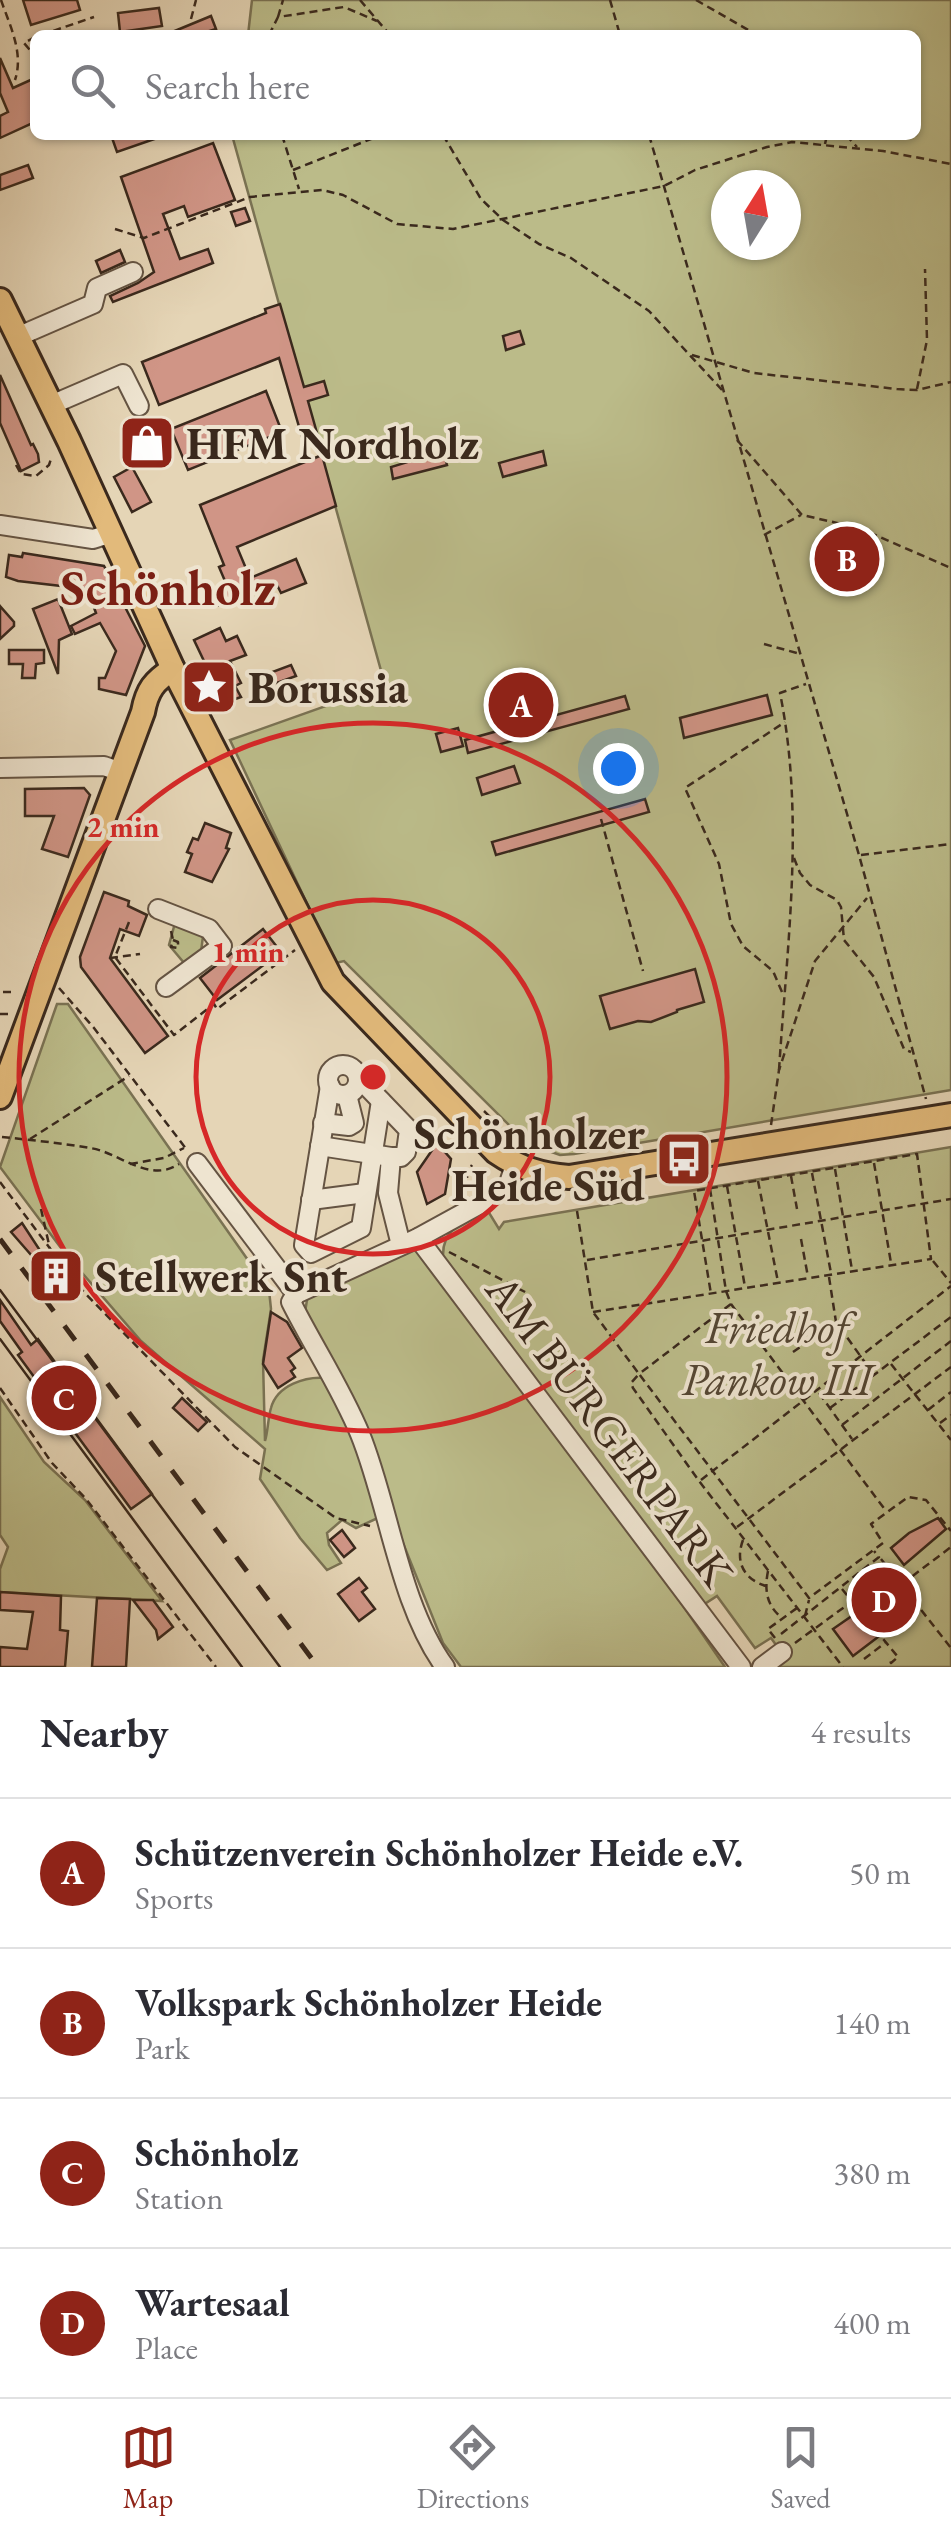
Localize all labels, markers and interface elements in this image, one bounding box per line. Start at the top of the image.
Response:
search box [30,30,921,140]
icon: search [65,58,120,113]
text: Search here [145,61,310,110]
north arrow [711,170,801,260]
shop icon: HFM Nordholz [117,413,177,473]
place label: HFM Nordholz [186,414,479,472]
pin: B [814,522,880,596]
district label: Schönholz [60,555,276,620]
place icon: Borussia [179,657,239,717]
place label: Borussia [248,658,408,716]
pin: A [488,668,554,742]
your location [593,743,644,794]
text: 2 min [86,807,160,846]
text: 1 min [211,932,285,971]
centre of rings [355,1059,391,1095]
place label: Schönholzer Heide Süd [414,1104,645,1214]
bus stop icon: Schönholzer Heide Süd [654,1129,714,1189]
building icon: Stellwerk Snt [26,1246,86,1306]
place label: Stellwerk Snt [95,1247,347,1305]
street label: AM BÜRGERPARK [473,1261,747,1598]
park label: Friedhof Pankow III [682,1298,877,1408]
pin: C [32,1360,96,1436]
pin: D [852,1562,916,1638]
text: Nearby [40,1705,169,1760]
text: 4 results [811,1711,911,1753]
text: Schützenverein Schönholzer Heide e.V. [135,1828,743,1877]
text: A [61,1852,84,1894]
text: 50 m [849,1852,911,1894]
text: Sports [135,1877,213,1919]
text: Volkspark Schönholzer Heide [135,1978,602,2027]
text: B [62,2002,83,2044]
text: 140 m [834,2002,911,2044]
text: Park [135,2027,190,2069]
text: Schönholz [135,2128,299,2177]
text: C [61,2152,84,2194]
text: 380 m [834,2152,911,2194]
text: Station [135,2177,223,2219]
text: Wartesaal [135,2278,290,2327]
text: D [60,2302,85,2344]
text: 400 m [834,2302,911,2344]
text: Place [135,2327,198,2369]
tab: Map [121,2420,176,2516]
tab: Directions [417,2420,529,2516]
tab: Saved [770,2420,830,2516]

